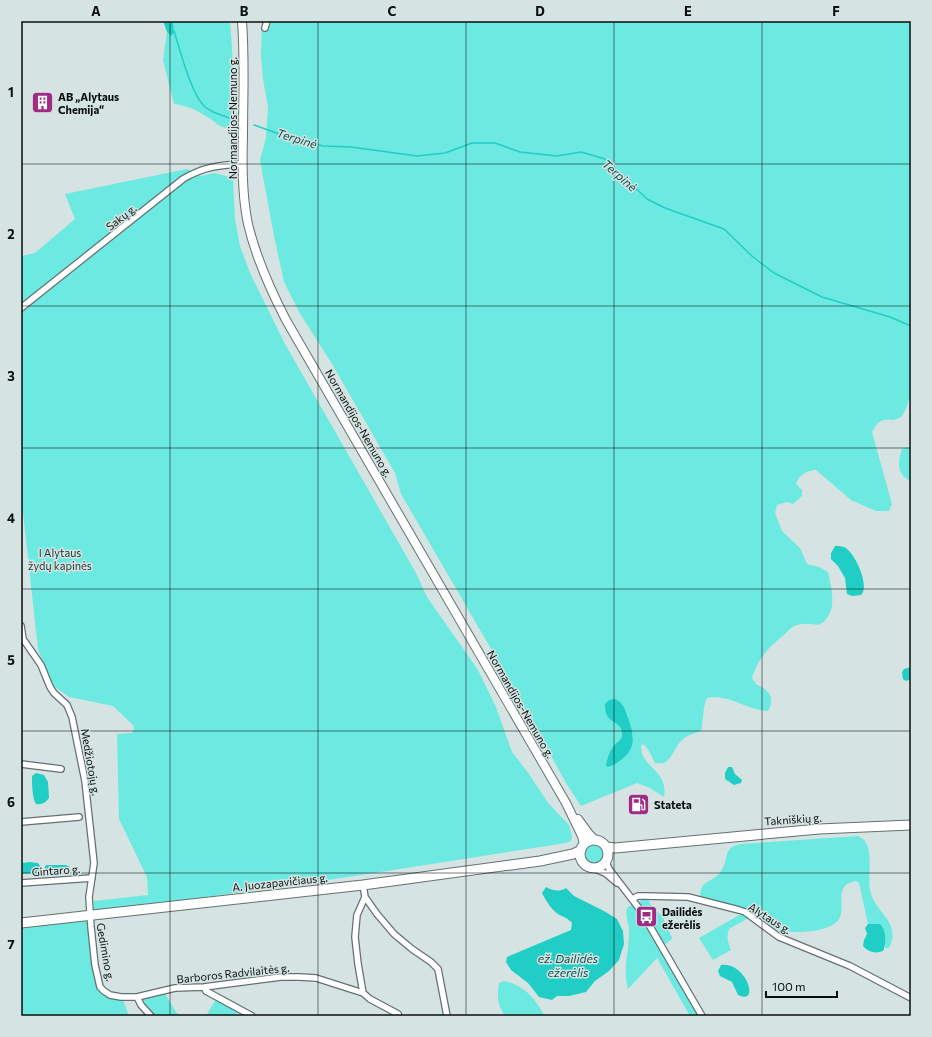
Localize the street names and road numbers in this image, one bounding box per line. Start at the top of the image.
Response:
street label: Normandijos-Nemuno g. [226,56,239,179]
street label: Sakų g. [103,201,139,233]
street label: Normandijos-Nemuno g. [323,367,395,480]
street label: Normandijos-Nemuno g. [485,648,557,761]
street label: Medžiotojų g. [79,727,103,797]
street label: Takniškių g. [764,810,823,827]
street label: Gintaro g. [31,862,81,878]
street label: A. Juozapavičiaus g. [232,870,329,894]
street label: Alytaus g. [746,900,794,936]
street label: Gedimino g. [94,922,118,983]
street label: Barboros Radvilaitės g. [176,961,290,985]

